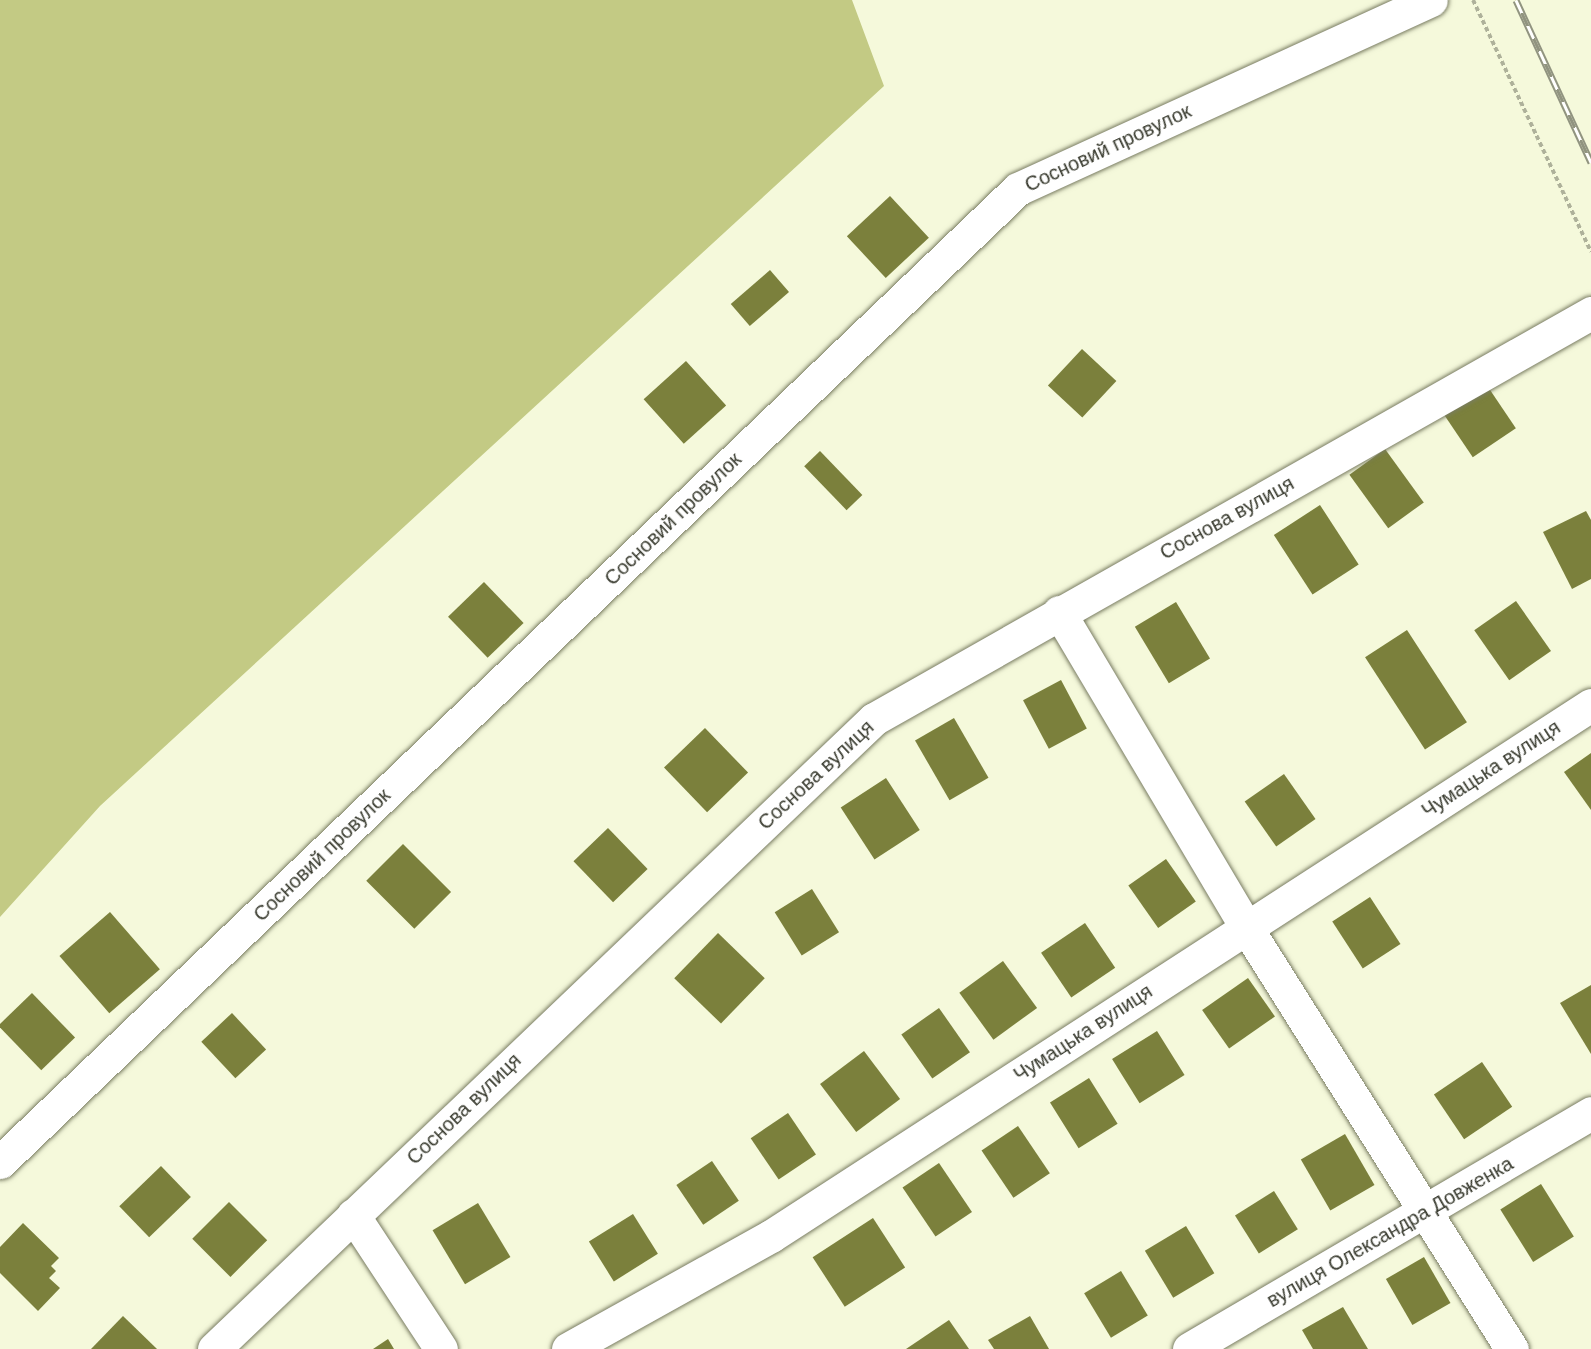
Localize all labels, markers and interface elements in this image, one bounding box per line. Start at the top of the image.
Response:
street label: Сосновий провулок [1021,99,1195,197]
street label: Сосновий провулок [600,448,746,590]
street label: Соснова вулиця [1156,471,1298,565]
street label: Соснова вулиця [753,715,879,835]
street label: Чумацька вулиця [1417,715,1565,823]
street label: Сосновий провулок [249,784,395,926]
street label: Чумацька вулиця [1009,979,1157,1087]
street label: Соснова вулиця [402,1048,526,1170]
street label: вулиця Олександра Довженка [1263,1152,1517,1312]

